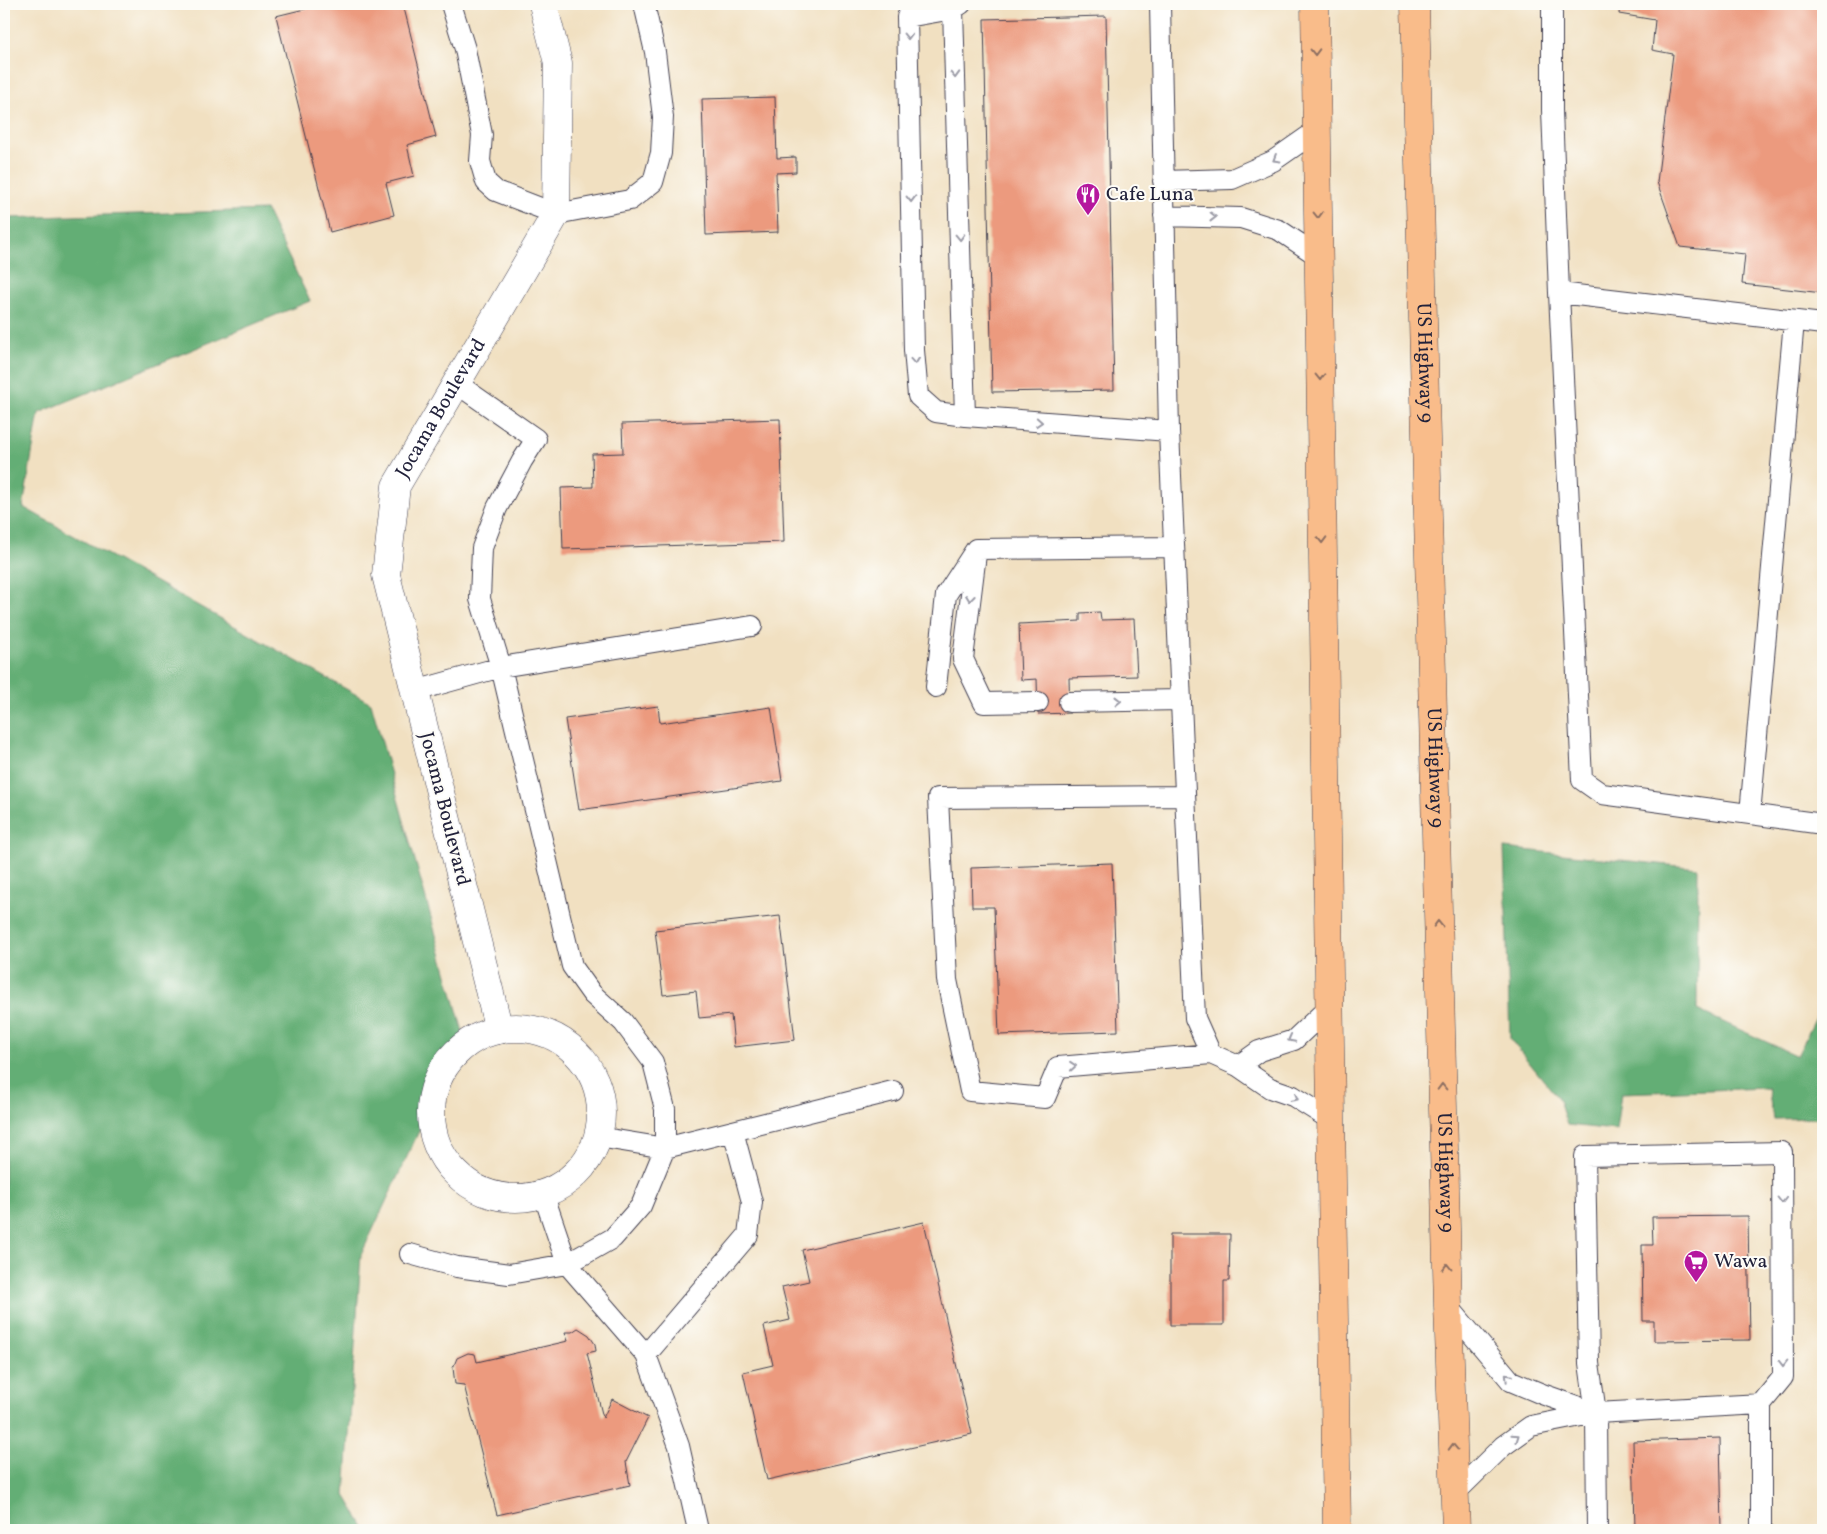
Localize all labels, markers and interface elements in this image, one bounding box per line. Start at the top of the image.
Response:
one-way arrow [902,33,913,41]
one-way arrow [1310,49,1321,57]
one-way arrow [950,71,960,79]
one-way arrow [1273,152,1282,162]
place label: Cafe Luna [1106,181,1194,209]
restaurant icon: Cafe Luna [1075,182,1101,216]
one-way arrow [906,196,916,203]
one-way arrow [1209,212,1217,223]
one-way arrow [1313,212,1323,219]
one-way arrow [955,234,965,241]
street label: US Highway 9 [1409,302,1440,423]
street label: Jocama Boulevard [389,334,493,484]
one-way arrow [909,358,920,366]
one-way arrow [1315,374,1325,382]
one-way arrow [1035,416,1043,427]
one-way arrow [1317,536,1327,544]
one-way arrow [965,594,976,602]
one-way arrow [1114,696,1122,706]
street label: US Highway 9 [1419,707,1450,828]
street label: Jocama Boulevard [411,729,477,889]
one-way arrow [1433,920,1443,928]
one-way arrow [1288,1033,1297,1043]
one-way arrow [1069,1060,1077,1071]
one-way arrow [1437,1082,1447,1090]
one-way arrow [1290,1092,1299,1102]
street label: US Highway 9 [1429,1112,1460,1233]
one-way arrow [1777,1197,1787,1205]
place label: Wawa [1714,1248,1768,1276]
supermarket icon: Wawa [1683,1249,1709,1283]
one-way arrow [1441,1262,1452,1270]
one-way arrow [1778,1360,1788,1367]
one-way arrow [1505,1373,1514,1382]
one-way arrow [1510,1434,1520,1443]
one-way arrow [1447,1442,1458,1450]

